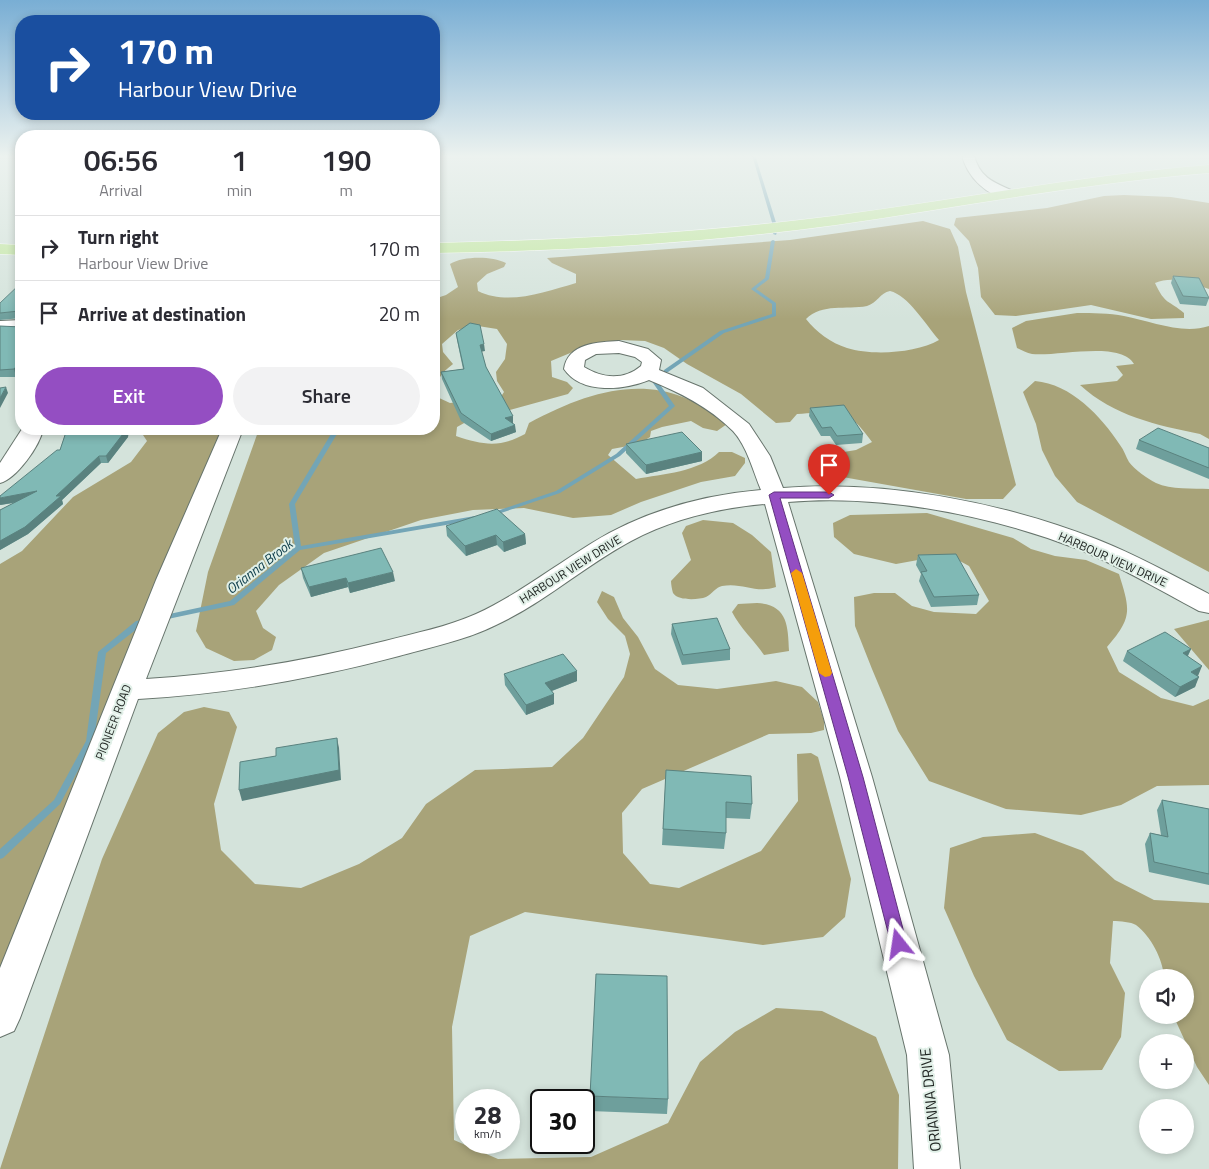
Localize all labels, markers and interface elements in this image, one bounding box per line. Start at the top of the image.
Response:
text: 170 m [118,24,214,78]
icon: right [35,35,100,100]
text: Harbour View Drive [118,72,297,106]
text: 06:56 [84,137,158,183]
text: 1 [231,137,248,183]
text: 190 [321,137,371,183]
text: Arrival [99,178,143,202]
text: min [227,178,252,202]
text: m [339,178,353,202]
text: Turn right [78,222,159,251]
icon: right [35,234,63,262]
text: 170 m [368,234,420,263]
text: Harbour View Drive [78,251,208,275]
icon: arrive [35,299,63,327]
text: Arrive at destination [78,299,246,328]
text: 20 m [379,299,420,328]
button: Exit [35,367,223,425]
button: Share [233,367,420,425]
pin [808,444,850,495]
icon: arrive [815,451,843,479]
street label: HARBOUR VIEW DRIVE [1056,526,1171,592]
street label: HARBOUR VIEW DRIVE [515,530,625,608]
water label: Orianna Brook [221,532,298,599]
street label: PIONEER ROAD [90,681,136,762]
position arrow [872,917,924,969]
map controls [1139,969,1194,1154]
button: sound [1139,969,1194,1024]
button: + [1139,1034,1194,1089]
street label: ORIANNA DRIVE [913,1047,947,1153]
speed limit sign: 30 [530,1089,595,1154]
text: 28 [473,1096,502,1134]
button: − [1139,1099,1194,1154]
text: km/h [474,1124,501,1143]

